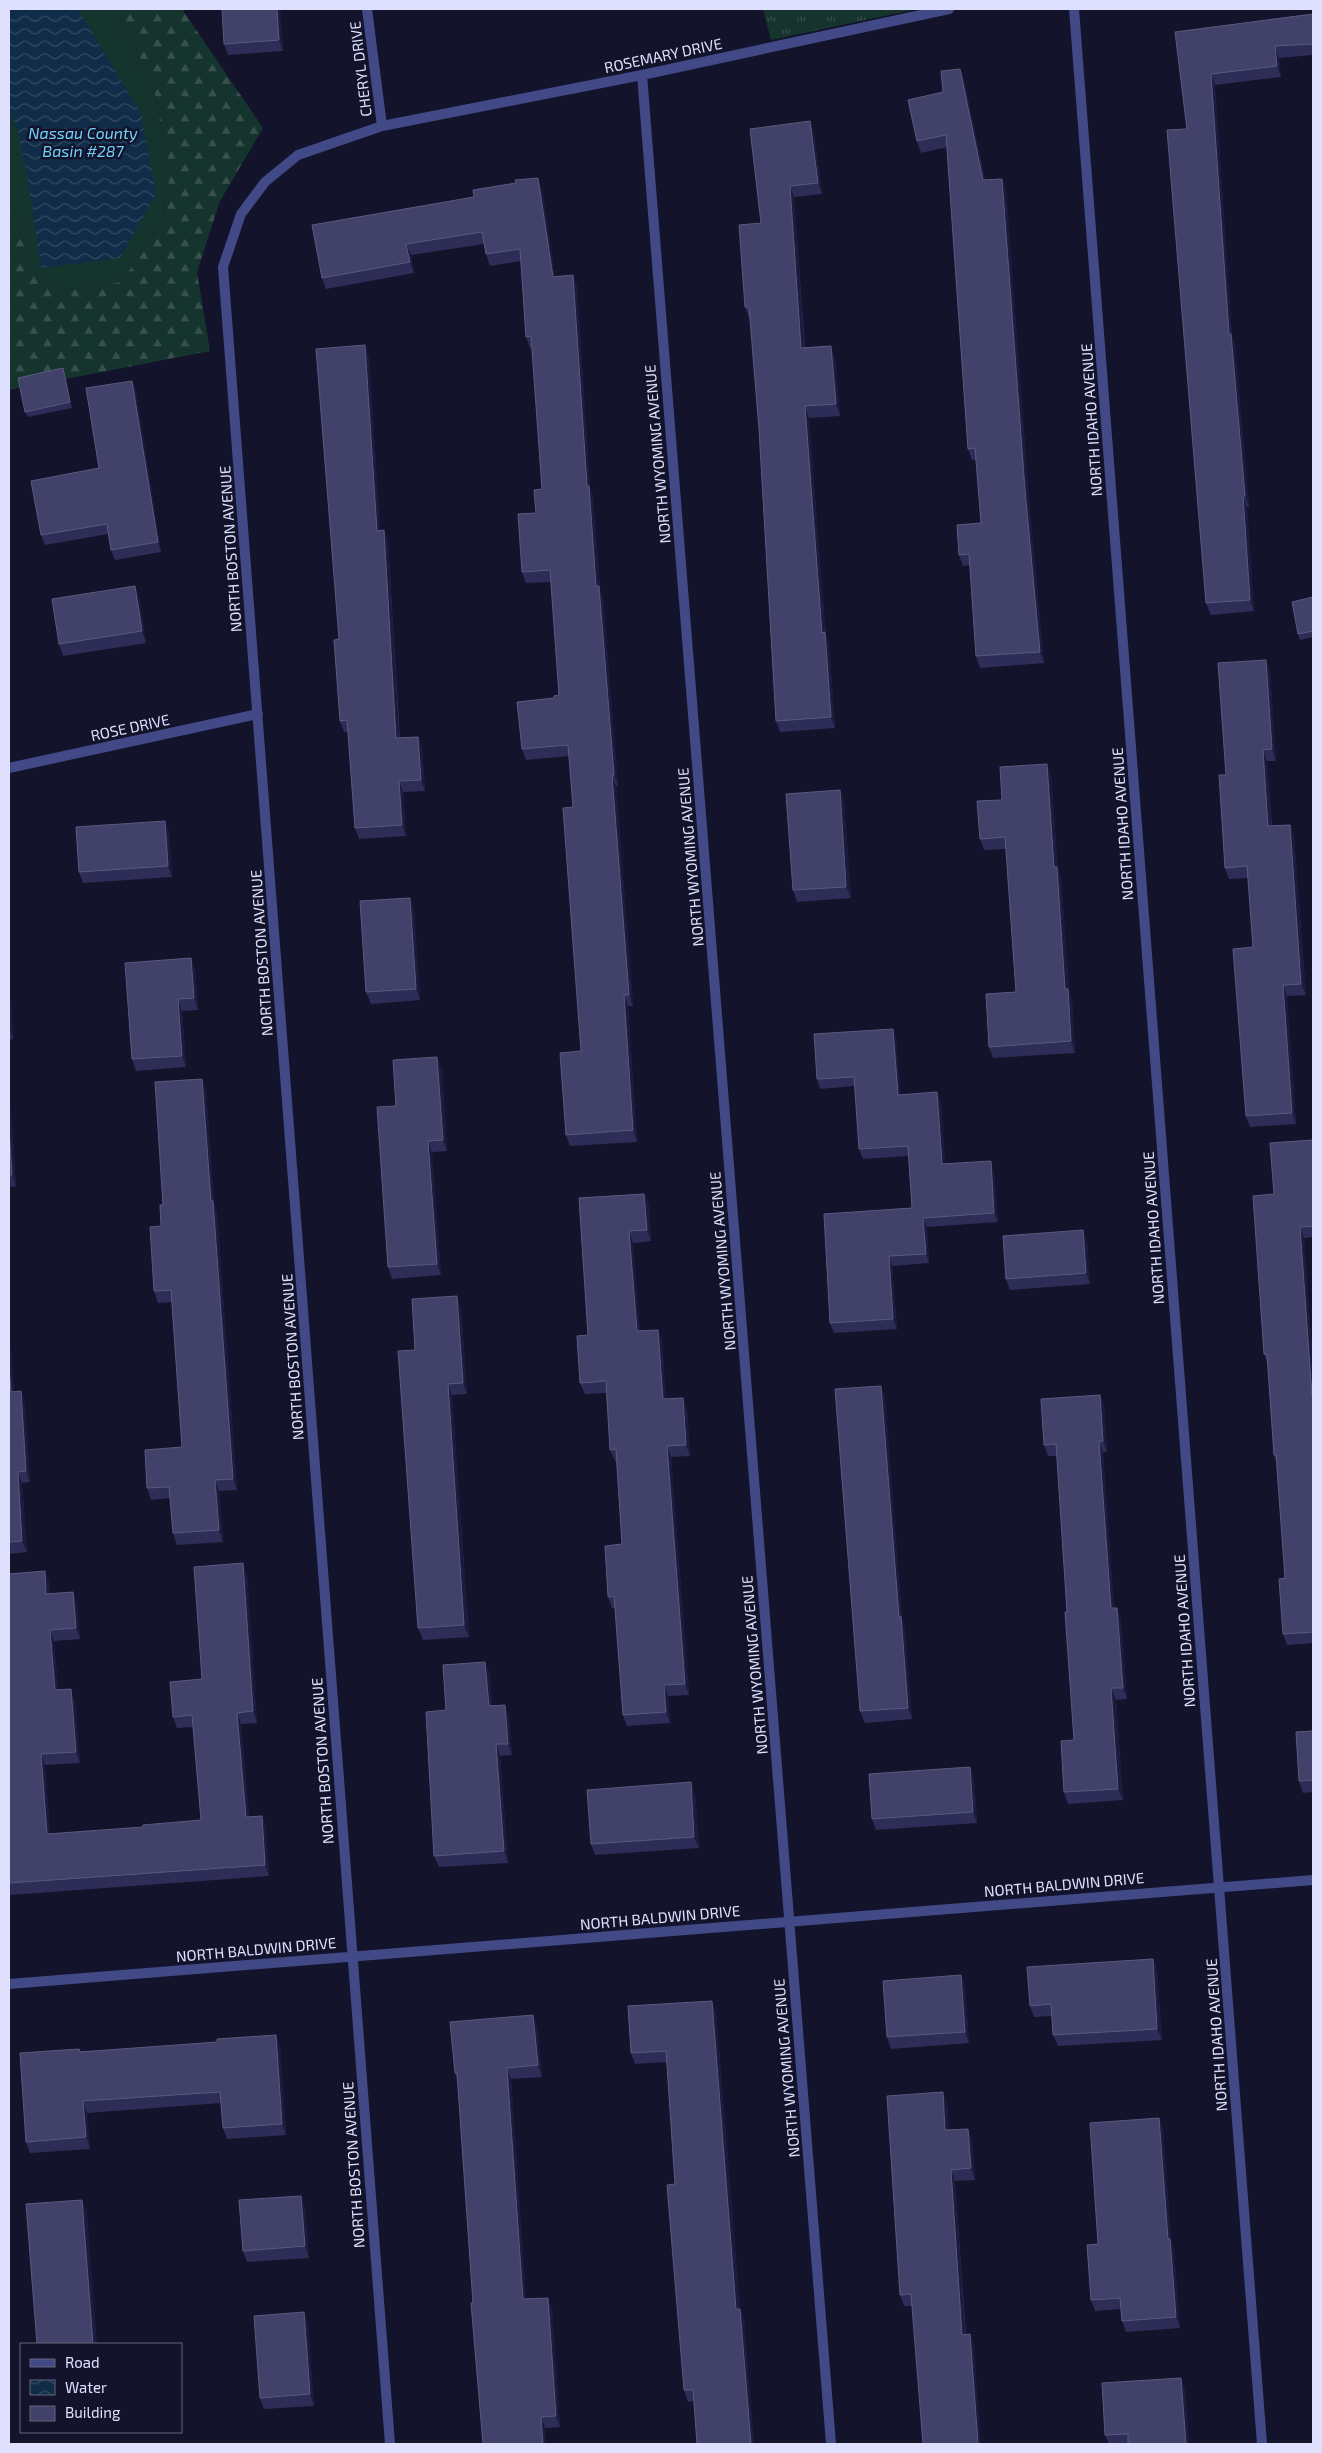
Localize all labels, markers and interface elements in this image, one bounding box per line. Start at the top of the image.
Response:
street label: CHERYL DRIVE [345,20,375,118]
street label: ROSEMARY DRIVE [602,34,724,76]
water label: Nassau County Basin #287 [28,123,138,160]
street label: NORTH IDAHO AVENUE [1077,343,1105,497]
street label: NORTH WYOMING AVENUE [640,364,674,544]
street label: NORTH BOSTON AVENUE [215,465,245,633]
street label: ROSE DRIVE [89,710,171,744]
street label: NORTH IDAHO AVENUE [1108,747,1136,901]
street label: NORTH WYOMING AVENUE [673,767,707,947]
street label: NORTH BOSTON AVENUE [246,869,276,1037]
street label: NORTH IDAHO AVENUE [1139,1151,1167,1305]
street label: NORTH WYOMING AVENUE [705,1171,739,1351]
street label: NORTH BOSTON AVENUE [277,1273,307,1441]
street label: NORTH IDAHO AVENUE [1170,1554,1198,1708]
street label: NORTH WYOMING AVENUE [737,1575,771,1755]
street label: NORTH BOSTON AVENUE [307,1677,337,1845]
street label: NORTH BALDWIN DRIVE [983,1868,1145,1900]
street label: NORTH BALDWIN DRIVE [579,1901,741,1933]
street label: NORTH BALDWIN DRIVE [175,1933,337,1965]
street label: NORTH IDAHO AVENUE [1202,1958,1230,2112]
street label: NORTH WYOMING AVENUE [769,1978,803,2158]
street label: NORTH BOSTON AVENUE [338,2081,368,2249]
legend [20,2343,182,2433]
text: Road [65,2353,100,2371]
text: Water [65,2378,107,2396]
text: Building [65,2403,121,2421]

